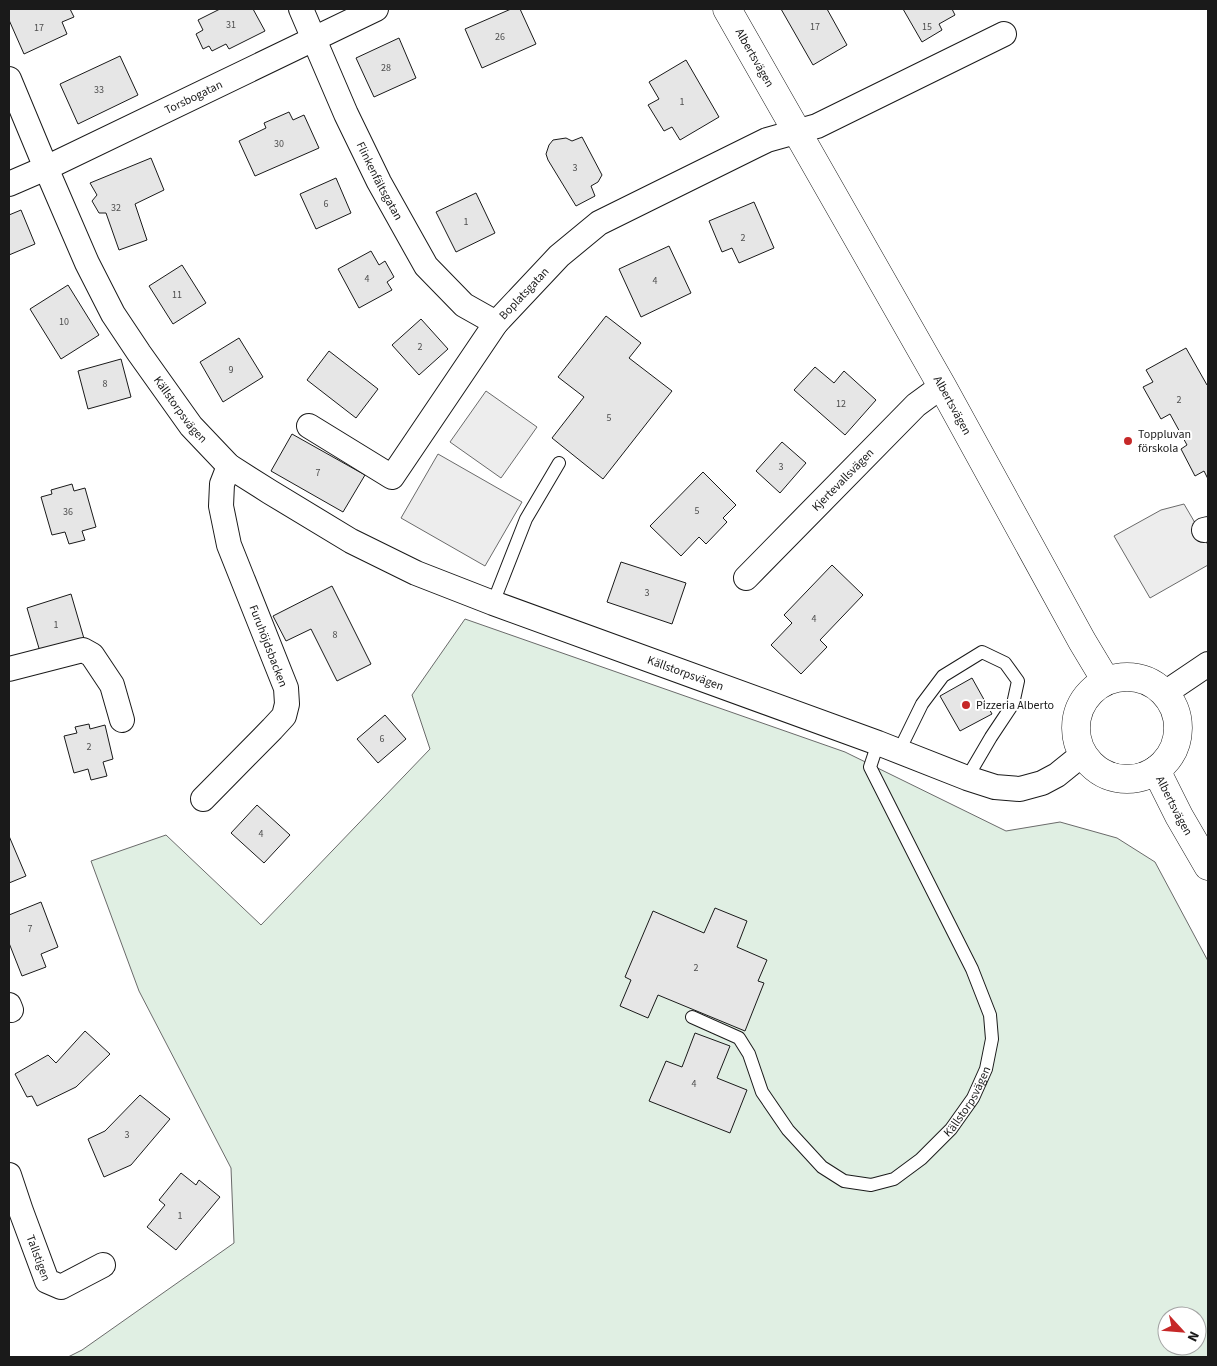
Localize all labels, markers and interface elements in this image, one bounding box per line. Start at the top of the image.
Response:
house number: 31 [226,18,236,32]
house number: 17 [810,20,820,34]
house number: 15 [922,20,932,34]
house number: 17 [34,21,44,35]
street label: Albertsvägen [731,25,778,90]
house number: 26 [495,30,505,44]
house number: 28 [381,61,391,75]
street label: Torsbogatan [162,76,225,118]
house number: 33 [94,83,104,97]
house number: 1 [680,95,685,109]
house number: 30 [274,137,284,151]
street label: Flinkenfältsgatan [352,139,407,223]
house number: 3 [573,161,578,175]
house number: 6 [324,197,329,211]
house number: 32 [111,201,121,215]
house number: 1 [464,215,469,229]
house number: 2 [741,231,746,245]
street label: Boplatsgatan [495,263,553,323]
house number: 4 [365,272,370,286]
house number: 4 [653,274,658,288]
house number: 11 [172,288,182,302]
house number: 10 [59,315,69,329]
house number: 2 [418,340,423,354]
house number: 9 [229,363,234,377]
street label: Källstorpsvägen [149,373,211,447]
street label: Albertsvägen [929,373,976,438]
house number: 8 [103,377,108,391]
house number: 2 [1177,393,1182,407]
house number: 12 [836,397,846,411]
house number: 5 [607,411,612,425]
place label: Toppluvan förskola [1138,426,1191,457]
marker: Toppluvan förskola [1122,435,1134,447]
street label: Kjertevallsvägen [808,444,878,515]
house number: 3 [779,460,784,474]
house number: 7 [316,466,321,480]
house number: 5 [695,504,700,518]
house number: 36 [63,505,73,519]
house number: 3 [645,586,650,600]
street label: Furuhöjdsbacken [244,602,292,690]
house number: 4 [812,612,817,626]
house number: 1 [54,618,59,632]
house number: 8 [333,628,338,642]
street label: Källstorpsvägen [645,651,726,695]
place label: Pizzeria Alberto [976,697,1054,714]
marker: Pizzeria Alberto [960,699,972,711]
house number: 6 [380,732,385,746]
house number: 2 [87,740,92,754]
street label: Albertsvägen [1152,773,1197,839]
house number: 4 [259,827,264,841]
house number: 7 [28,922,33,936]
house number: 2 [694,961,699,975]
street label: Källstorpsvägen [939,1063,995,1141]
house number: 4 [692,1077,697,1091]
house number: 3 [125,1128,130,1142]
house number: 1 [178,1209,183,1223]
street label: Tallstigen [22,1232,55,1283]
north arrow [1157,1306,1207,1356]
text: N [1182,1328,1204,1345]

